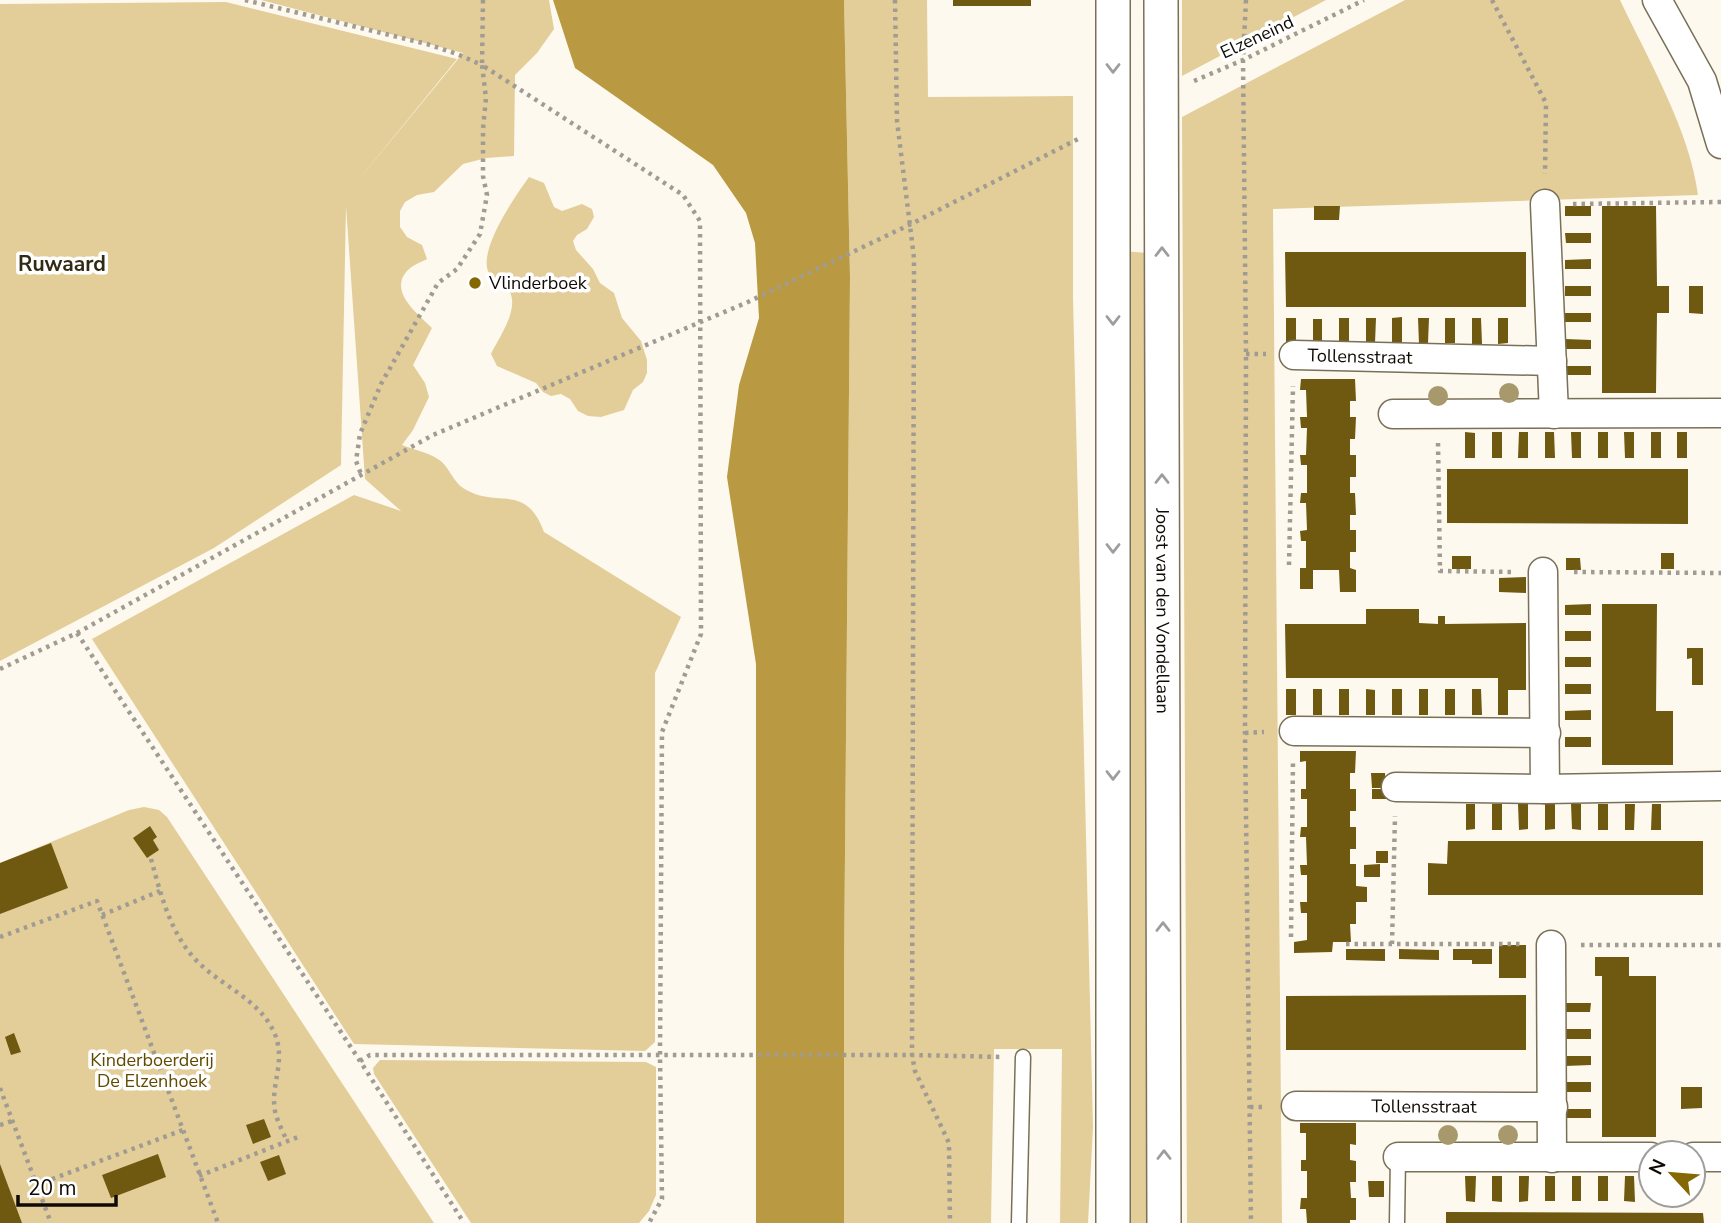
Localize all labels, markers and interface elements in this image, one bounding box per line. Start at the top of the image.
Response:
street label: Elzeneind [1216,10,1298,64]
one-way arrow [1105,63,1121,74]
one-way arrow [1154,246,1169,257]
district label: Ruwaard [18,250,106,278]
place label: Vlinderboek [488,271,588,295]
marker: Vlinderboek [467,275,483,291]
one-way arrow [1105,315,1121,326]
street label: Tollensstraat [1307,343,1414,370]
one-way arrow [1154,474,1170,484]
street label: Joost van den Vondellaan [1150,507,1175,714]
one-way arrow [1105,543,1121,553]
one-way arrow [1105,770,1121,781]
one-way arrow [1156,922,1171,933]
park label: Kinderboerderij De Elzenhoek [90,1048,214,1093]
street label: Tollensstraat [1371,1094,1477,1119]
north arrow [1637,1139,1707,1209]
one-way arrow [1156,1149,1172,1160]
text: N [1643,1155,1672,1179]
scale bar [18,1164,116,1208]
text: 20 m [28,1174,77,1202]

